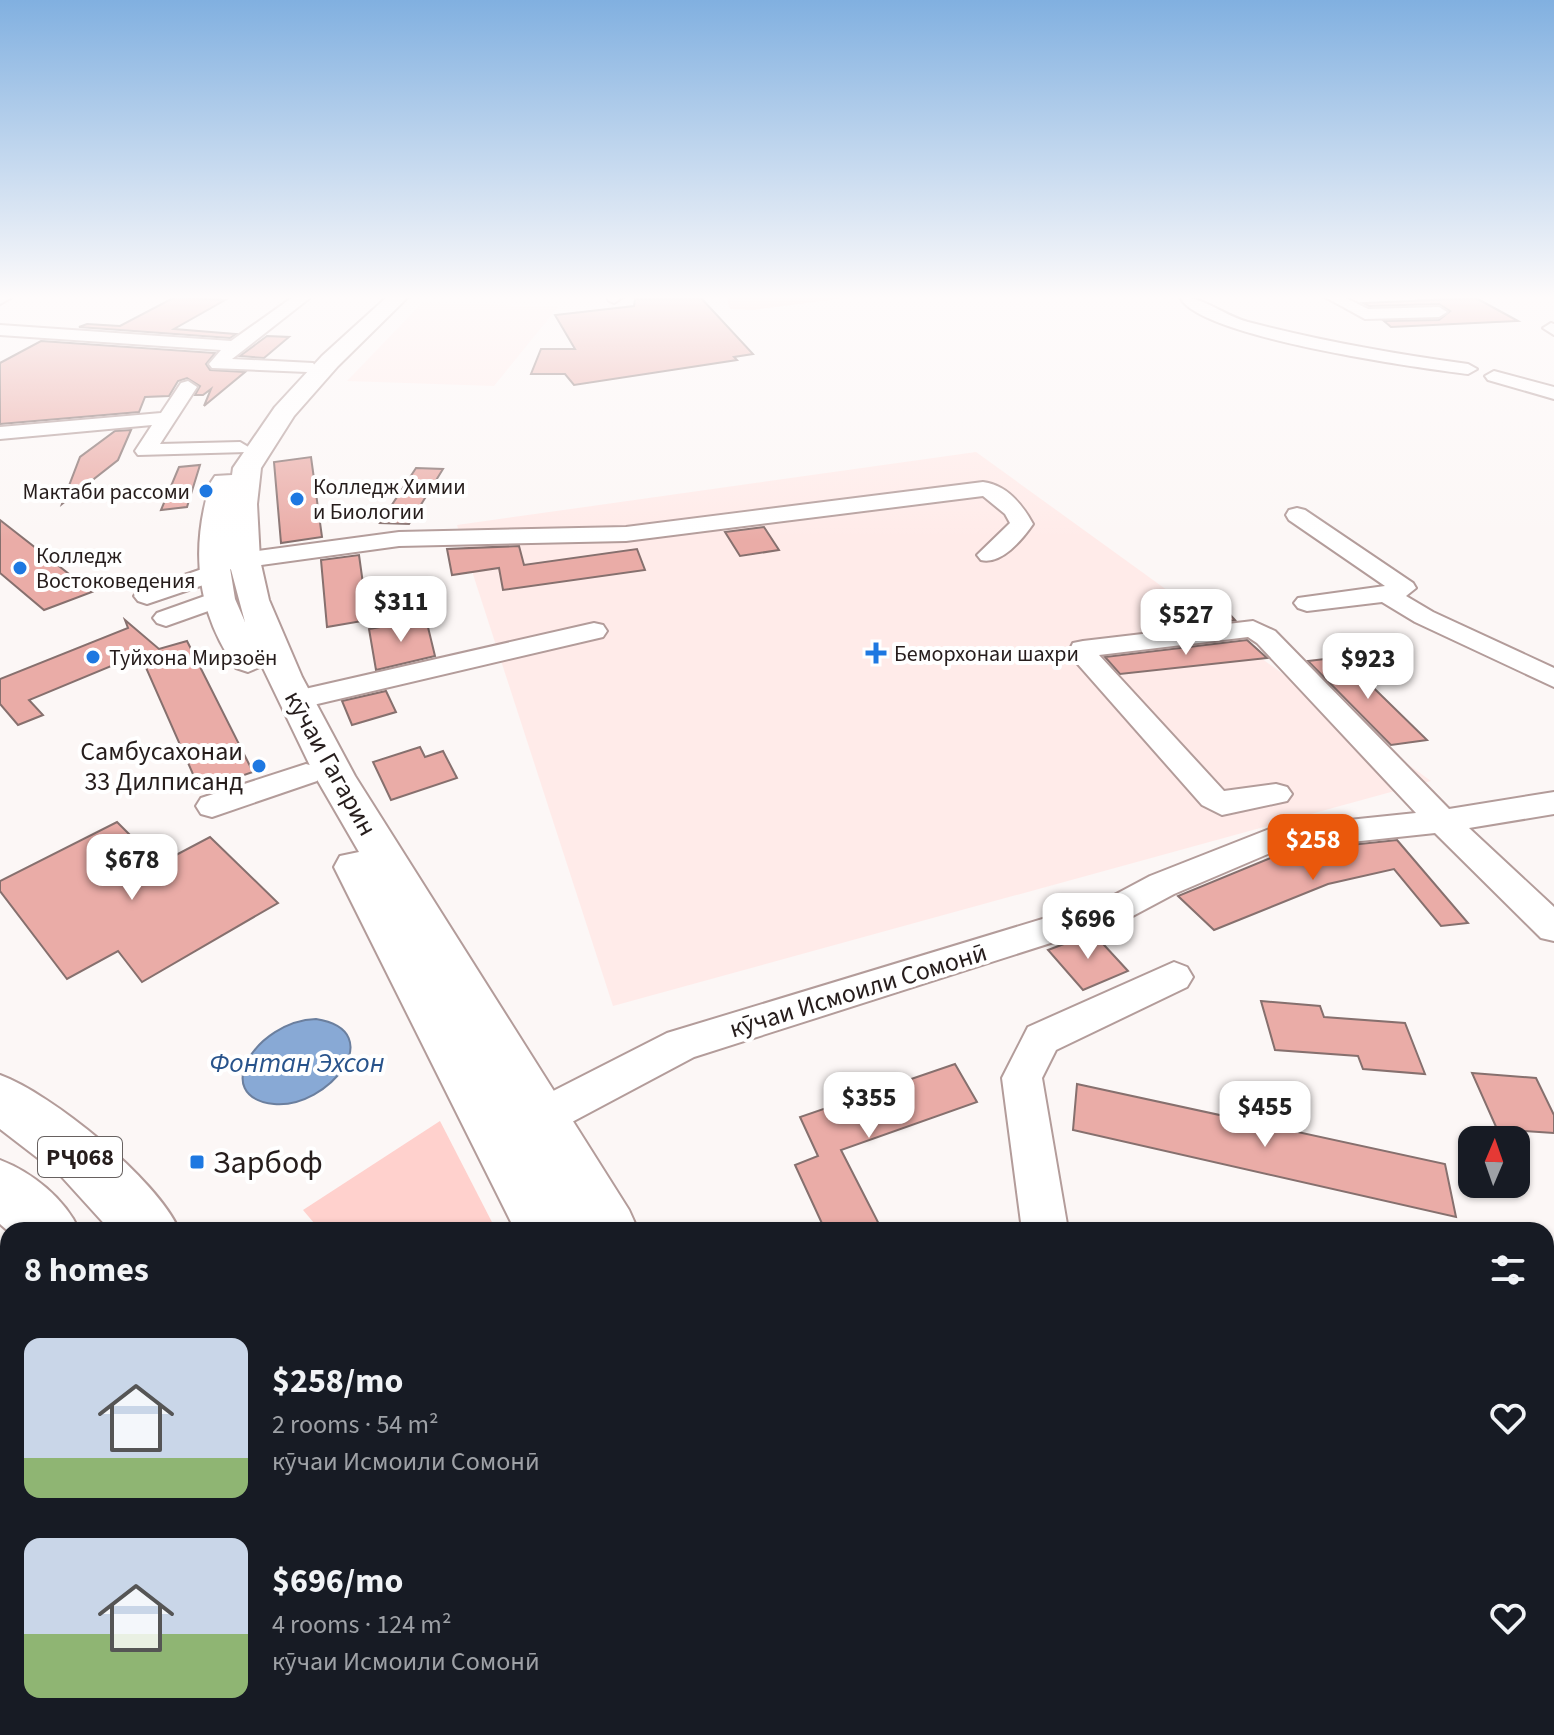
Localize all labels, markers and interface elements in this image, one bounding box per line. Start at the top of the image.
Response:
place label: Колледж Химии и Биологии [313,471,466,528]
place label: Мактаби рассоми [22,476,190,508]
marker: Мактаби рассоми [197,482,215,500]
marker: Колледж Химии и Биологии [288,490,306,508]
place label: Колледж Востоковедения [36,540,196,597]
marker: Колледж Востоковедения [11,559,29,577]
pin: $311 [354,576,448,644]
text: $311 [374,583,428,620]
pin: $527 [1139,589,1233,657]
text: $527 [1159,596,1213,633]
pin: $923 [1321,633,1415,701]
place label: Беморхонаи шахри [894,638,1079,670]
text: $923 [1341,640,1395,677]
place label: Туйхона Мирзоён [109,642,277,674]
marker: Беморхонаи шахри [865,642,887,664]
marker: Туйхона Мирзоён [84,648,102,666]
street label: кӯчаи Гагарин [275,684,386,843]
place label: Самбусахонаи 33 Дилписанд [80,733,243,800]
marker: Самбусахонаи 33 Дилписанд [250,757,268,775]
pin: $258 [1266,814,1360,882]
text: $258 [1286,821,1340,858]
pin: $678 [85,834,179,902]
text: $678 [105,841,159,878]
pin: $696 [1041,893,1135,961]
text: $696 [1061,900,1115,937]
street label: кӯчаи Исмоили Сомонӣ [725,934,992,1047]
water label: Фонтан Эхсон [209,1043,385,1083]
pin: $355 [822,1072,916,1140]
text: $355 [842,1079,896,1116]
pin: $455 [1218,1081,1312,1149]
text: $455 [1238,1088,1292,1125]
north arrow [1458,1126,1530,1198]
map controls [1458,1126,1530,1198]
road number: РҶ068 [38,1137,122,1177]
place label: Зарбоф [213,1140,323,1186]
marker: Зарбоф [188,1153,206,1171]
text: 8 homes [24,1246,149,1295]
icon: filters [1486,1248,1530,1292]
text: $258/mo [272,1357,403,1406]
icon: home [88,1370,184,1466]
icon: heart [1486,1396,1530,1440]
text: 2 rooms · 54 m² [272,1406,439,1443]
text: кӯчаи Исмоили Сомонӣ [272,1443,540,1480]
text: $696/mo [272,1557,403,1606]
icon: home [88,1570,184,1666]
icon: heart [1486,1596,1530,1640]
text: 4 rooms · 124 m² [272,1606,451,1643]
text: кӯчаи Исмоили Сомонӣ [272,1643,540,1680]

